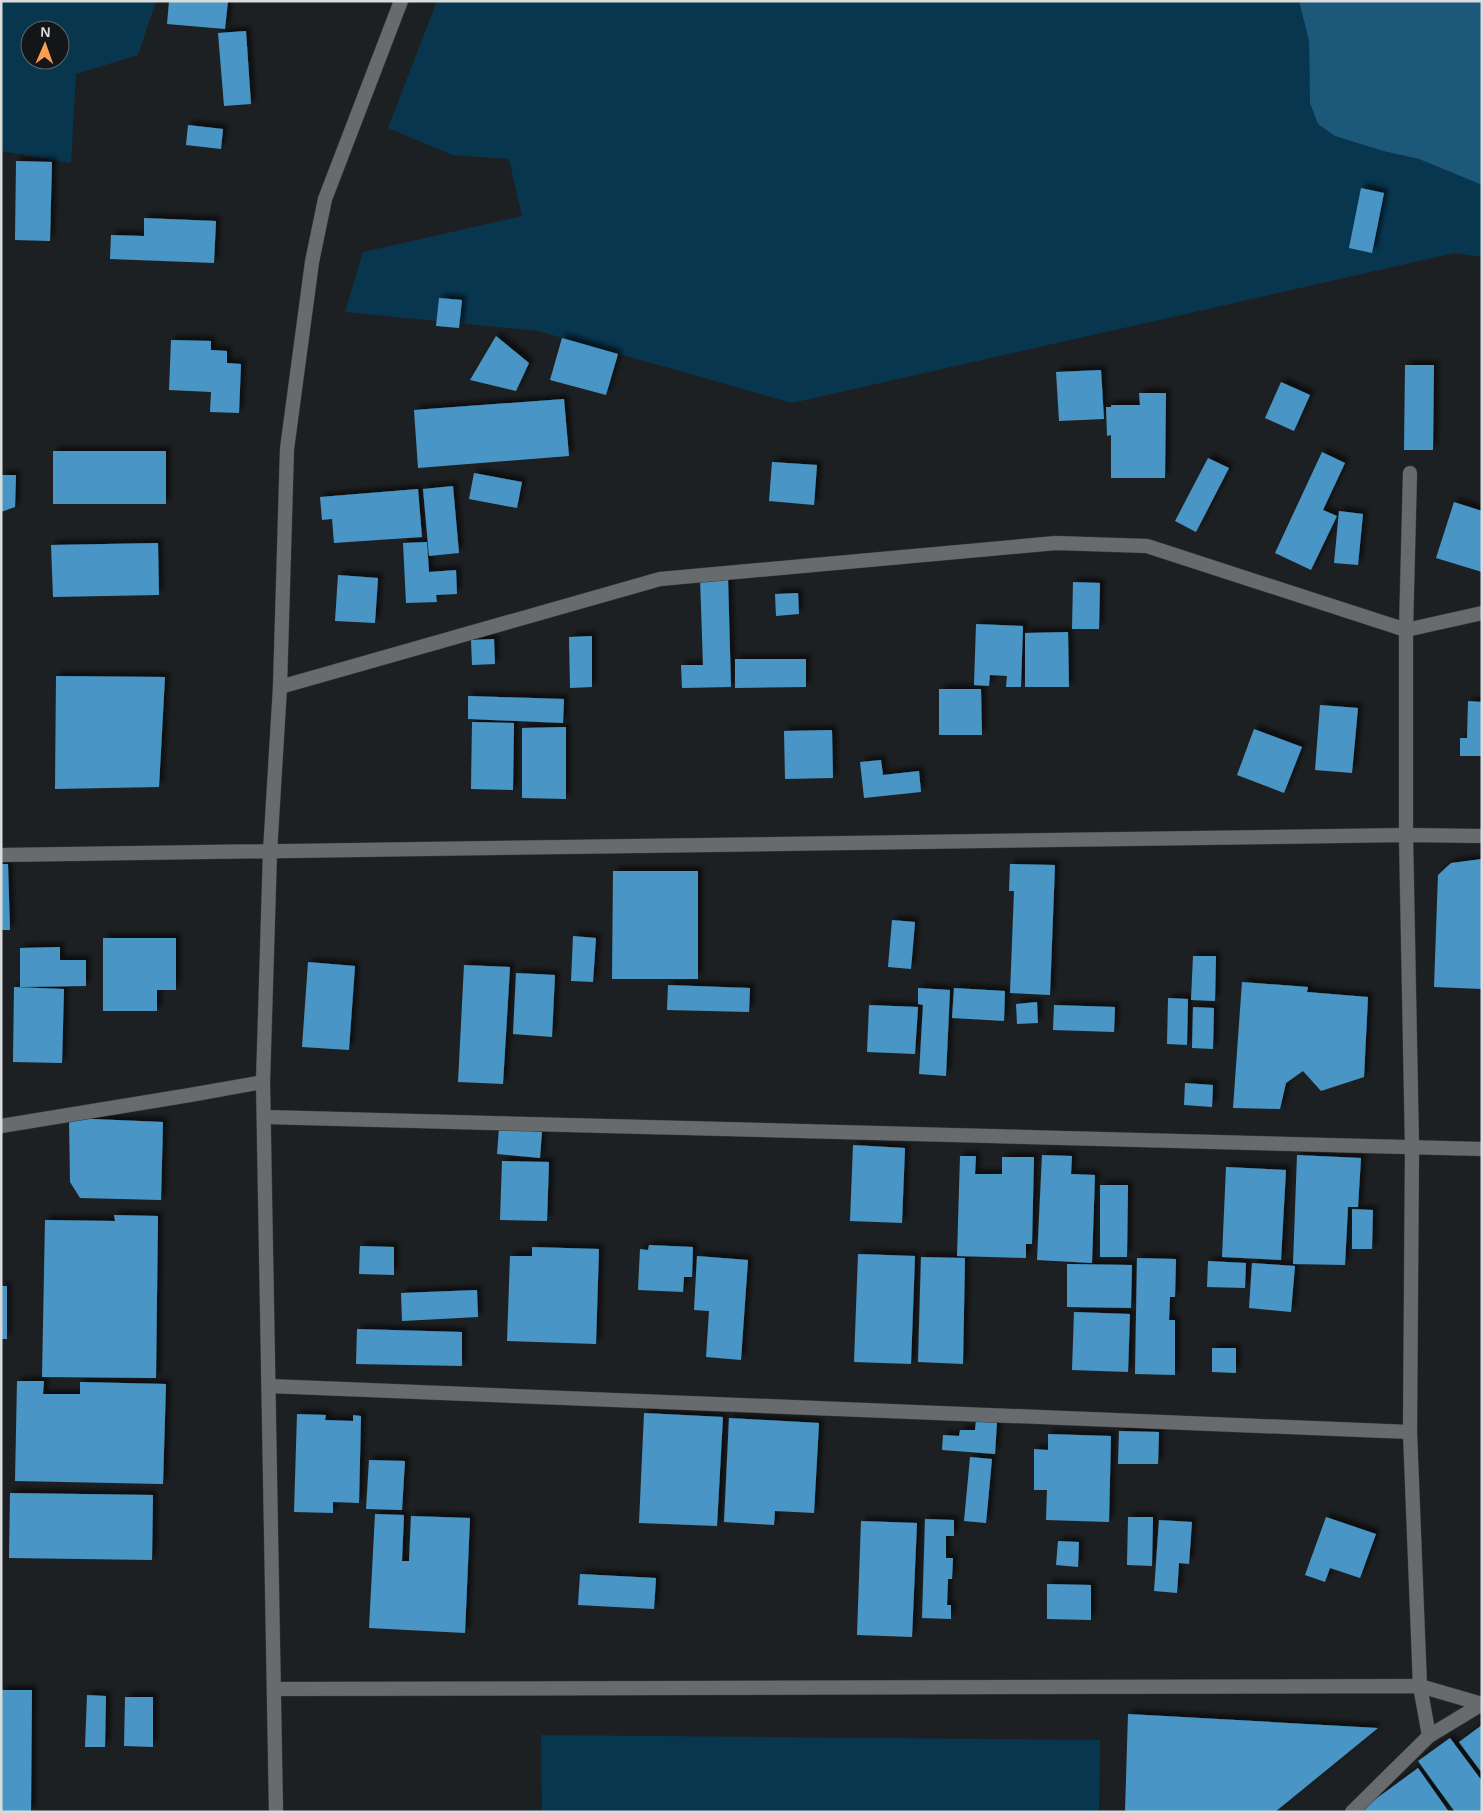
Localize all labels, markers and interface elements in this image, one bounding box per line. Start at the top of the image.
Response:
north arrow [20,20,70,70]
text: N [40,24,51,40]

